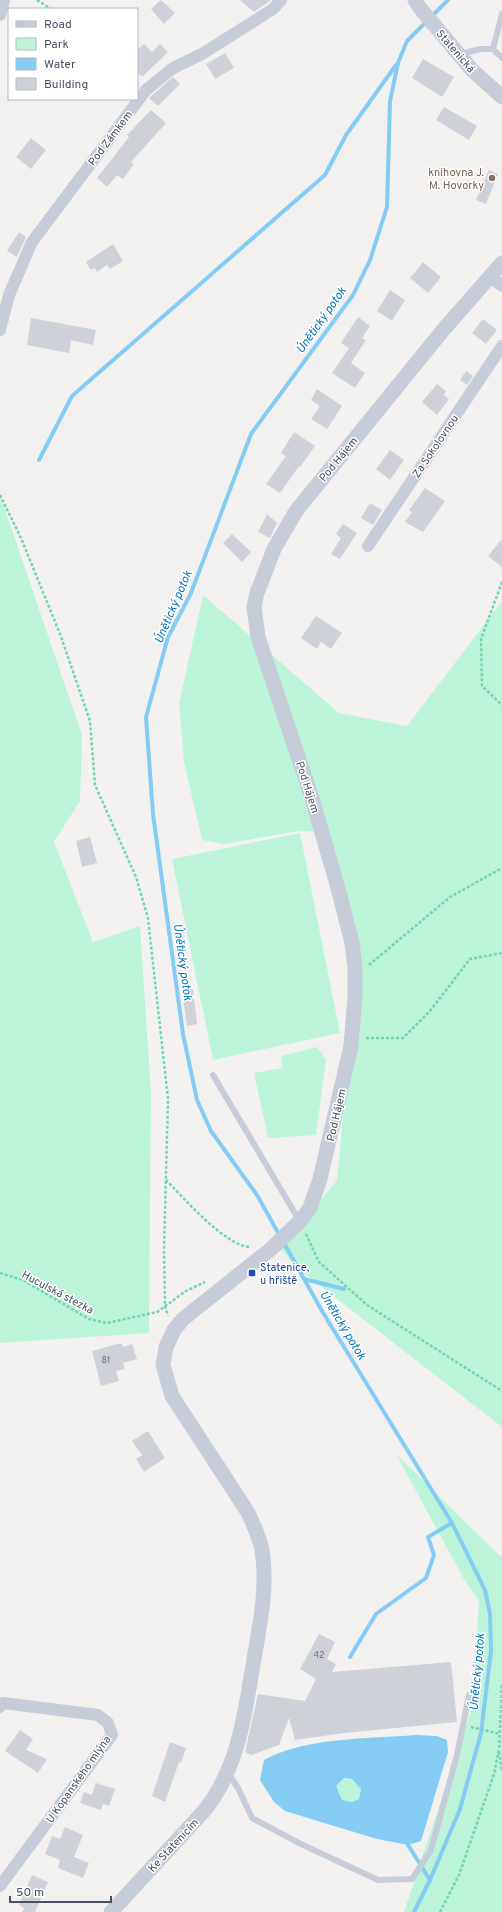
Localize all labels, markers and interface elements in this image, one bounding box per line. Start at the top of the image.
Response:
legend [8,8,138,100]
text: Road [44,17,72,33]
street label: Statenická [433,27,478,76]
text: Park [44,37,69,53]
text: Water [44,57,76,73]
text: Building [44,77,88,93]
street label: Pod Zámkem [86,108,136,169]
place label: knihovna J. M. Hovorky [428,166,484,193]
marker: knihovna J. M. Hovorky [487,173,497,183]
water label: Únětický potok [293,283,351,357]
street label: Za Sokolovnou [410,412,462,481]
street label: Pod Hájem [316,434,361,485]
water label: Únětický potok [151,568,197,646]
street label: Pod Hájem [292,760,322,815]
water label: Únětický potok [169,923,195,1003]
street label: Pod Hájem [324,1088,350,1143]
place label: Statenice, u hřiště [260,1261,310,1288]
street label: Huculská stezka [19,1268,96,1318]
marker: Statenice, u hřiště [247,1268,257,1278]
water label: Únětický potok [315,1288,369,1364]
house number: 81 [102,1355,110,1366]
water label: Únětický potok [467,1632,489,1711]
house number: 42 [313,1650,325,1661]
street label: U Kopanského mlýna [43,1733,114,1826]
street label: Ke Statenicím [145,1816,202,1875]
scale bar [10,1878,111,1904]
text: 50 m [16,1885,44,1901]

